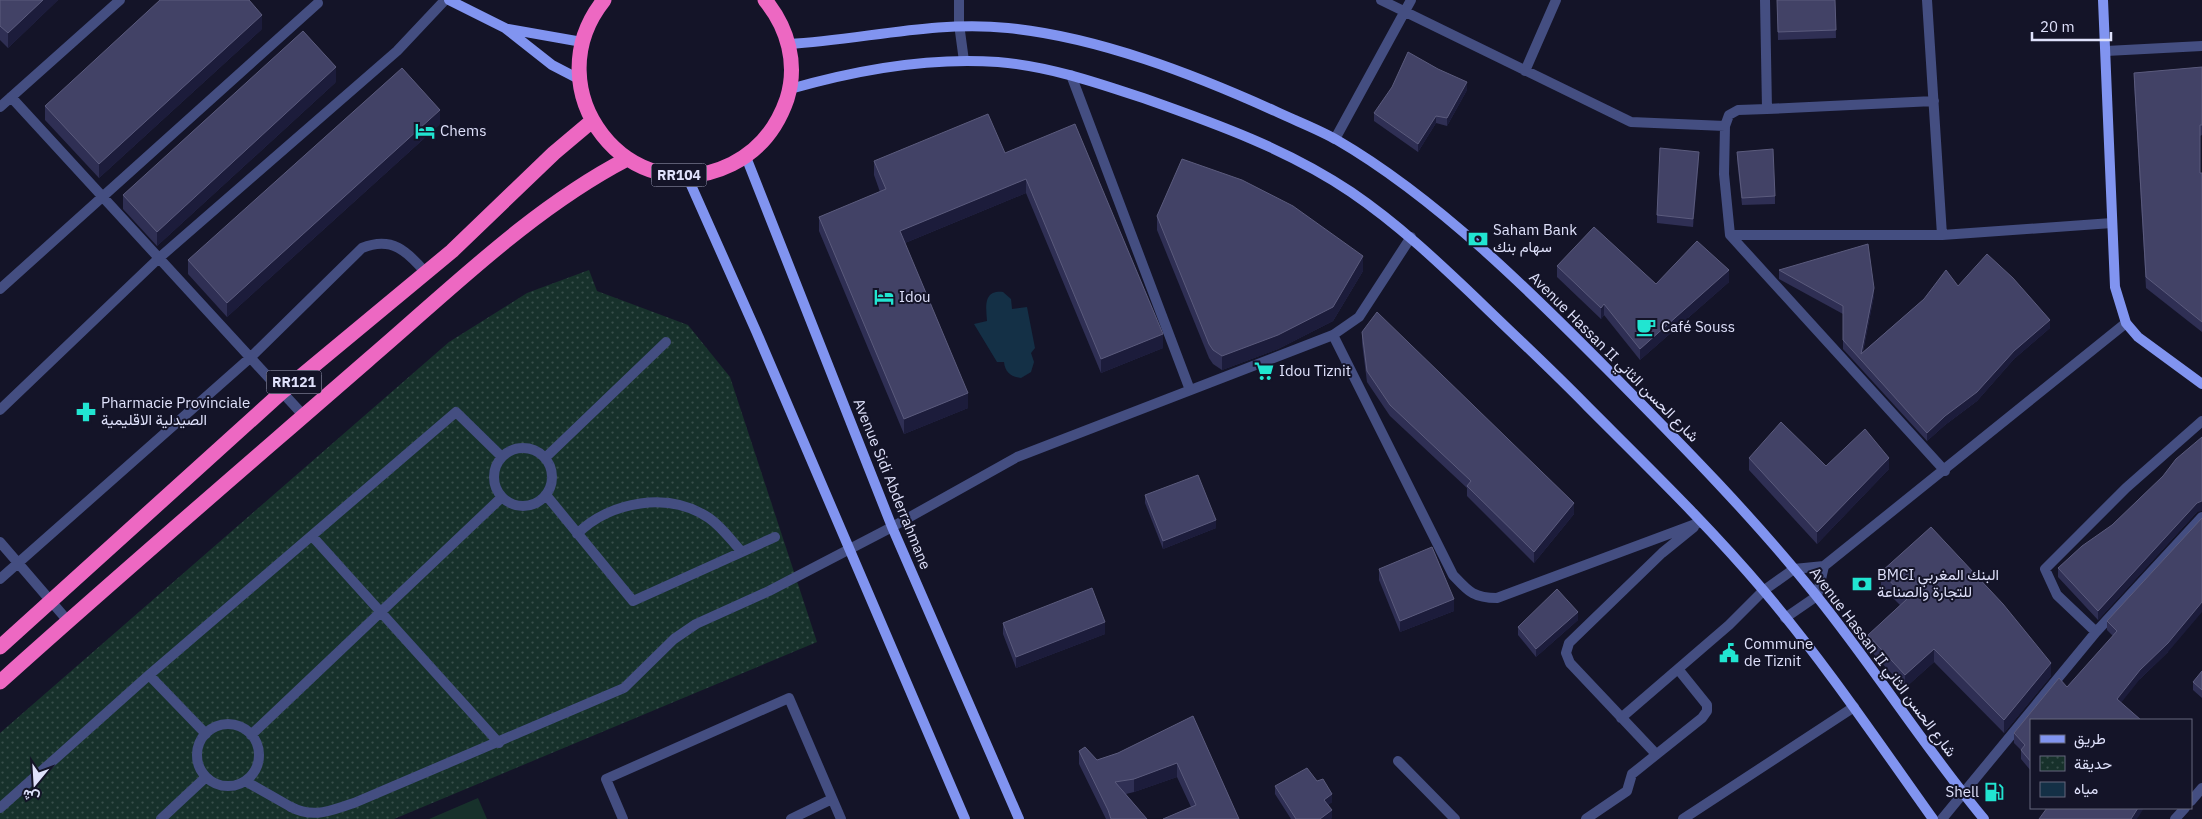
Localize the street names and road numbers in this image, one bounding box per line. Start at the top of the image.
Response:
road number: RR104 [652,164,706,186]
street label: Avenue Hassan II شارع الحسن الثاني [1523,268,1703,449]
road number: RR121 [266,371,322,394]
street label: Avenue Sidi Abderrahmane [849,396,935,572]
street label: Avenue Hassan II شارع الحسن الثاني [1803,563,1961,763]

